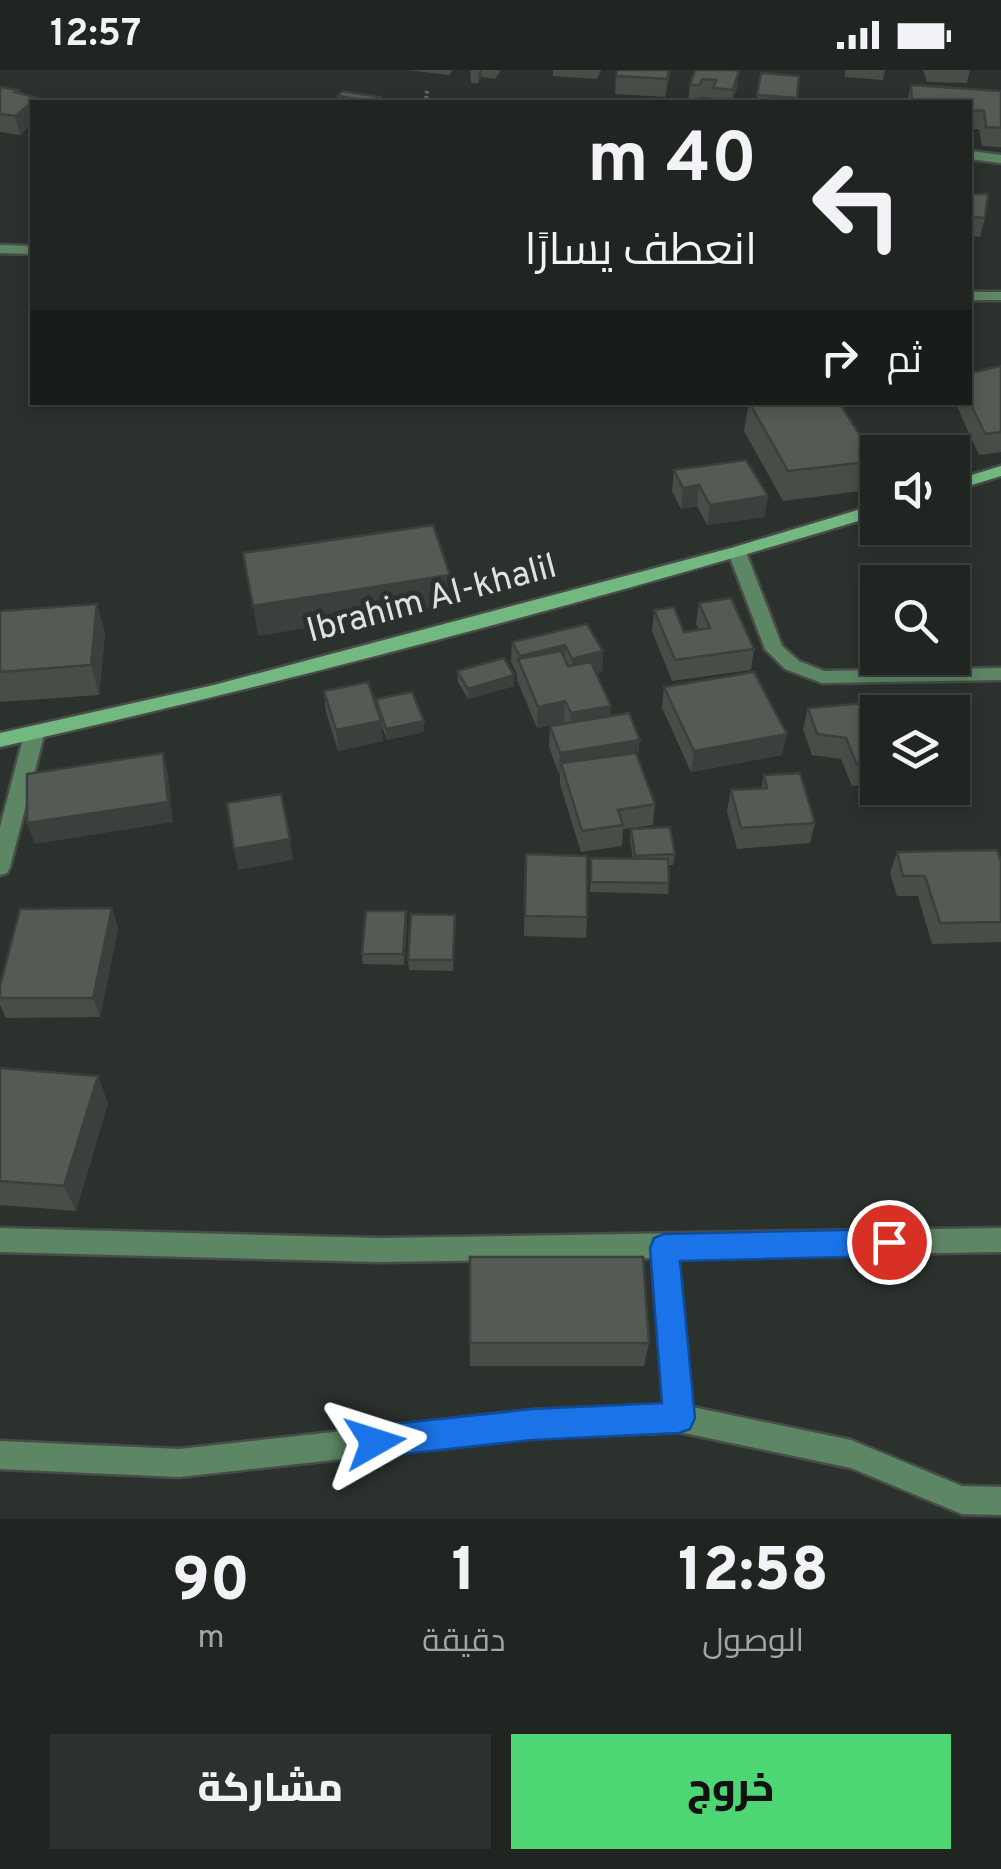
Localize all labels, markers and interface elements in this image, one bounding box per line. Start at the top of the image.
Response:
text: 12:57 [50,11,141,60]
text: 40 m [587,118,757,207]
icon: left [792,140,922,270]
text: انعطف يسارًا [525,224,757,281]
icon: right [812,330,867,385]
text: ثم [887,338,922,387]
map controls [860,435,970,805]
button: sound [860,435,970,545]
street label: Ibrahim Al-khalil [302,546,562,654]
button: search [860,565,970,675]
button: layers [860,695,970,805]
pin [847,1200,932,1285]
icon: arrive [862,1215,917,1270]
position arrow [323,1390,427,1494]
text: 1 [452,1536,476,1612]
text: 12:58 [678,1536,829,1612]
text: 90 [172,1546,250,1622]
text: m [198,1619,225,1659]
text: دقيقة [422,1623,505,1663]
text: الوصول [702,1623,804,1663]
button: مشاركة [50,1734,491,1849]
button: خروج [511,1734,951,1849]

